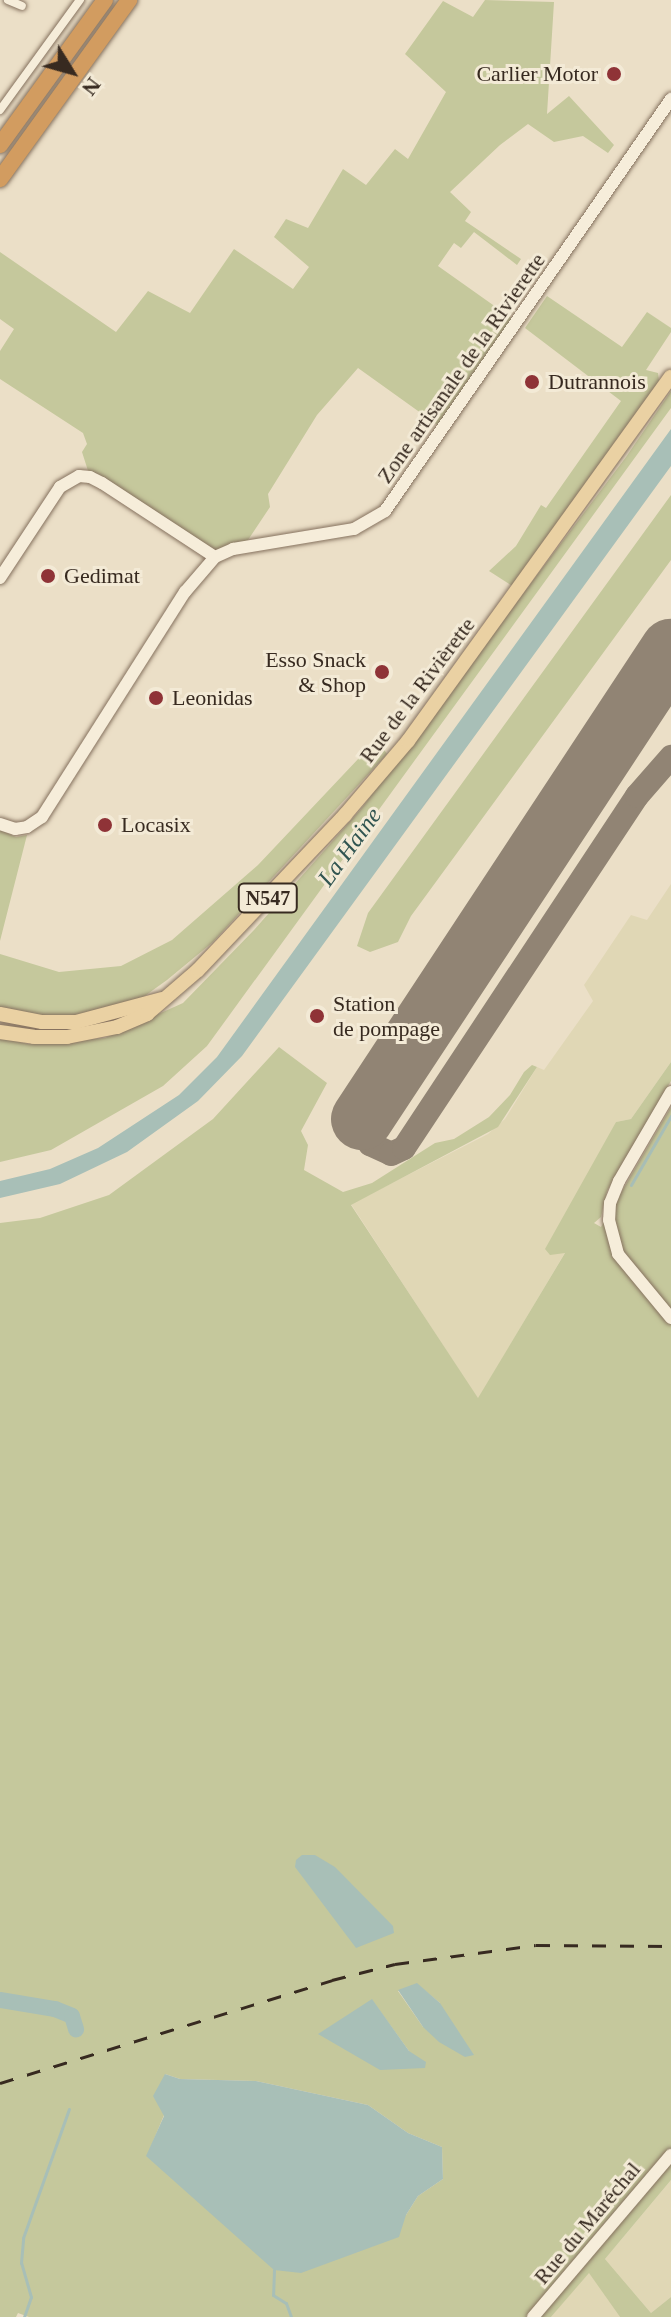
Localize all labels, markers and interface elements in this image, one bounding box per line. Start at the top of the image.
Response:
north arrow [32,32,112,112]
place label: Carlier Motor [476,61,598,87]
marker: Carlier Motor [605,65,623,83]
text: N [77,73,106,101]
street label: Zone artisanale de la Rivierette [371,248,551,488]
place label: Dutrannois [548,369,646,395]
marker: Dutrannois [523,373,541,391]
place label: Gedimat [64,563,140,589]
marker: Gedimat [39,567,57,585]
street label: Rue de la Rivièrette [354,612,480,768]
place label: Esso Snack & Shop [265,646,366,698]
marker: Esso Snack & Shop [373,663,391,681]
place label: Leonidas [172,685,253,711]
marker: Leonidas [147,689,165,707]
water label: La Haine [312,802,388,892]
place label: Locasix [121,812,191,838]
marker: Locasix [96,816,114,834]
road number: N547 [236,882,300,914]
place label: Station de pompage [333,990,440,1042]
marker: Station de pompage [308,1007,326,1025]
street label: Rue du Maréchal [528,2156,646,2290]

